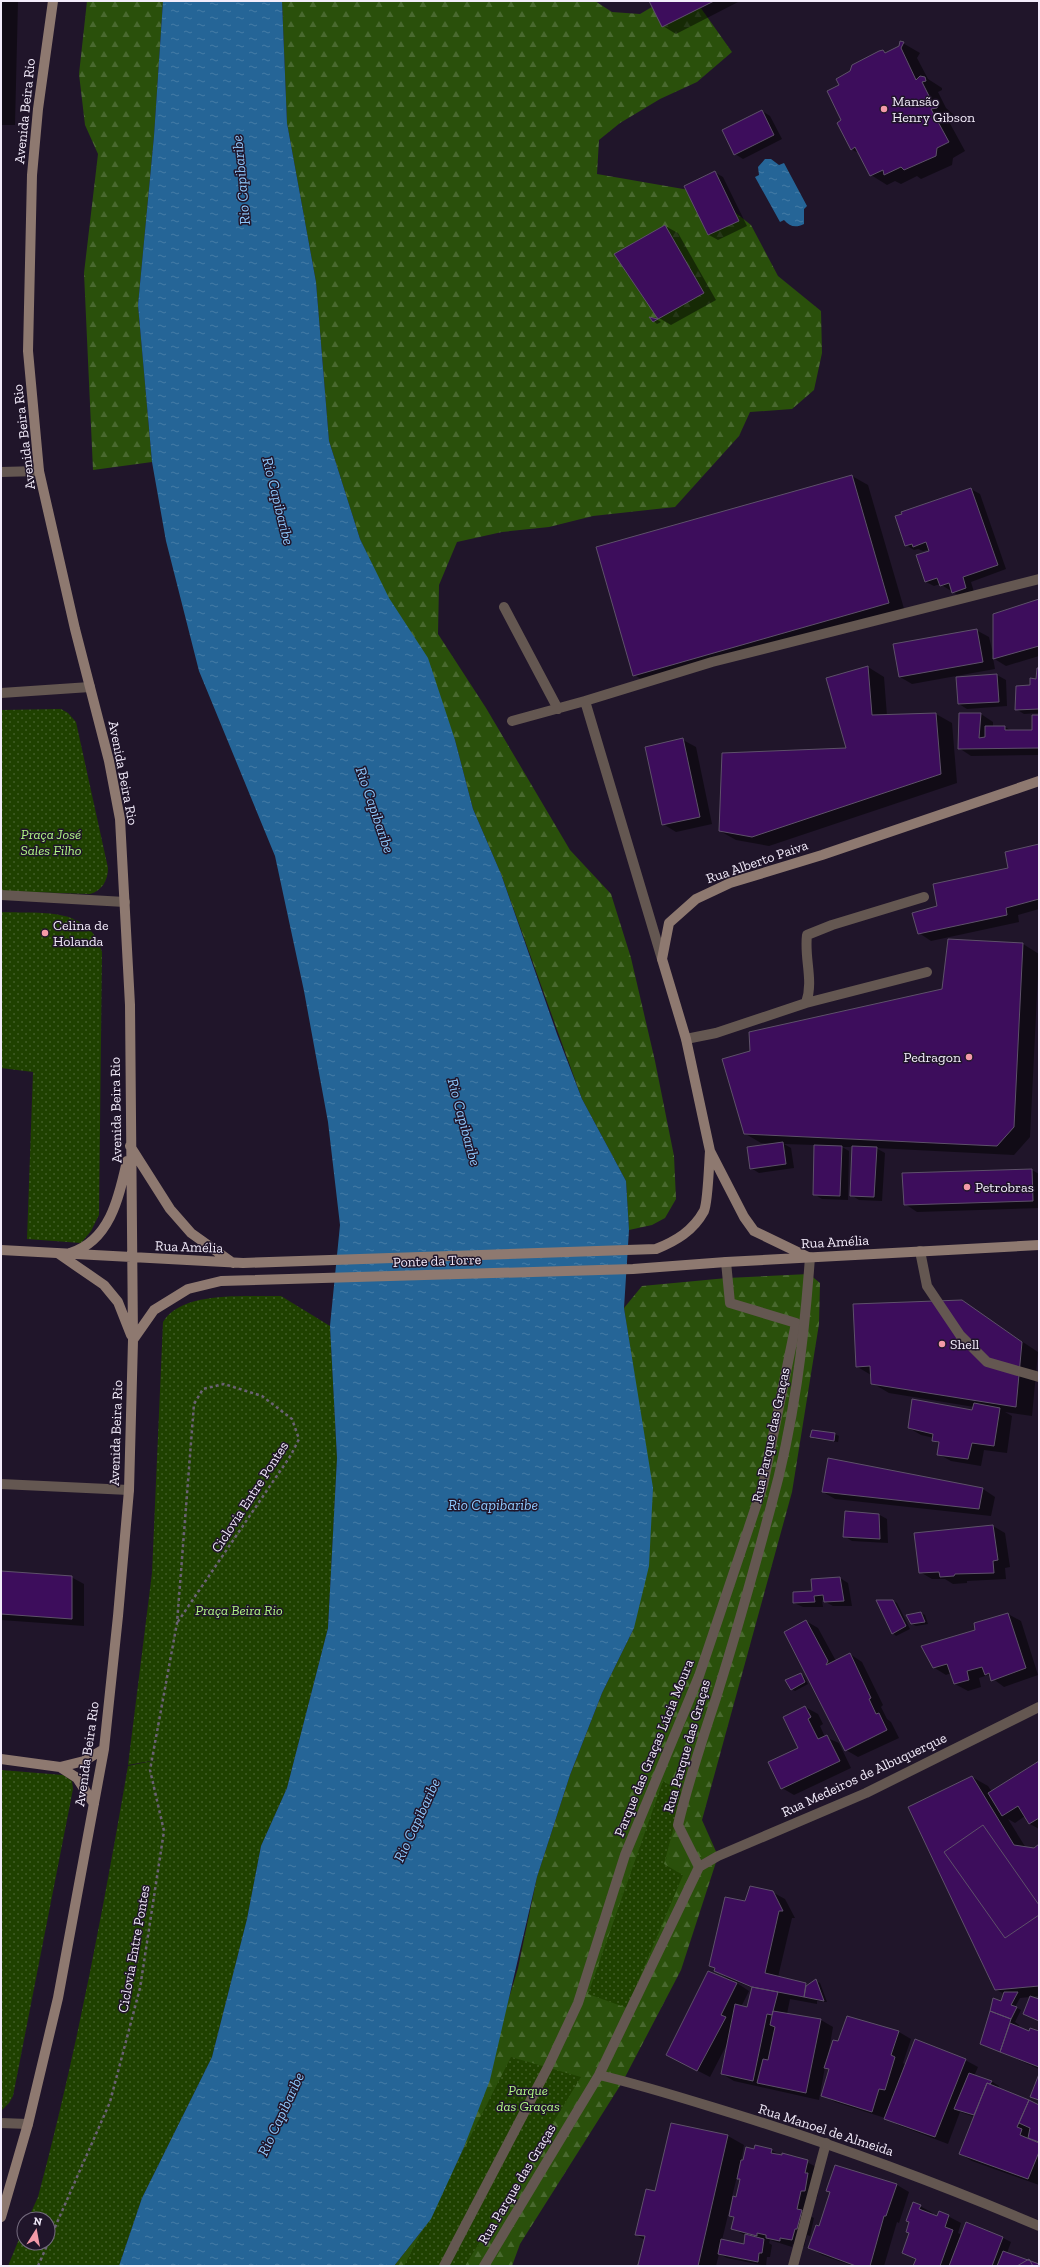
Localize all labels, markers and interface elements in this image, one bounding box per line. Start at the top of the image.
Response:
street label: Avenida Beira Rio [11,57,39,165]
place label: Mansão Henry Gibson [892,93,975,126]
marker: Mansão Henry Gibson [879,104,889,114]
water label: Rio Capibaribe [228,134,254,226]
street label: Avenida Beira Rio [9,383,39,491]
water label: Rio Capibaribe [258,455,298,547]
street label: Avenida Beira Rio [105,719,141,827]
water label: Rio Capibaribe [352,764,398,856]
park label: Praça José Sales Filho [20,826,82,859]
street label: Rua Alberto Paiva [704,837,810,887]
place label: Celina de Holanda [53,917,109,950]
marker: Celina de Holanda [40,928,50,938]
place label: Pedragon [903,1049,961,1066]
marker: Pedragon [964,1052,974,1062]
street label: Avenida Beira Rio [107,1057,125,1163]
water label: Rio Capibaribe [444,1076,484,1168]
place label: Petrobras [975,1179,1034,1196]
marker: Petrobras [962,1182,972,1192]
street label: Rua Amélia [801,1232,870,1252]
street label: Rua Amélia [155,1237,224,1257]
street label: Ponte da Torre [392,1251,482,1271]
place label: Shell [950,1336,980,1353]
marker: Shell [937,1339,947,1349]
street label: Rua Parque das Graças [748,1366,794,1504]
street label: Avenida Beira Rio [106,1380,126,1486]
street label: Ciclovia Entre Pontes [208,1438,292,1556]
water label: Rio Capibaribe [448,1496,538,1514]
park label: Praça Beira Rio [195,1602,283,1619]
street label: Parque das Graças Lúcia Moura [611,1657,698,1839]
street label: Rua Parque das Graças [660,1678,714,1814]
street label: Avenida Beira Rio [71,1700,103,1808]
street label: Rua Medeiros de Albuquerque [779,1729,950,1821]
water label: Rio Capibaribe [390,1775,444,1865]
street label: Ciclovia Entre Pontes [114,1884,154,2014]
water label: Rio Capibaribe [254,2069,308,2159]
park label: Parque das Graças [496,2082,560,2115]
street label: Rua Manoel de Almeida [756,2100,896,2160]
street label: Rua Parque das Graças [474,2121,560,2247]
north arrow [16,2211,56,2251]
text: N [32,2214,44,2229]

